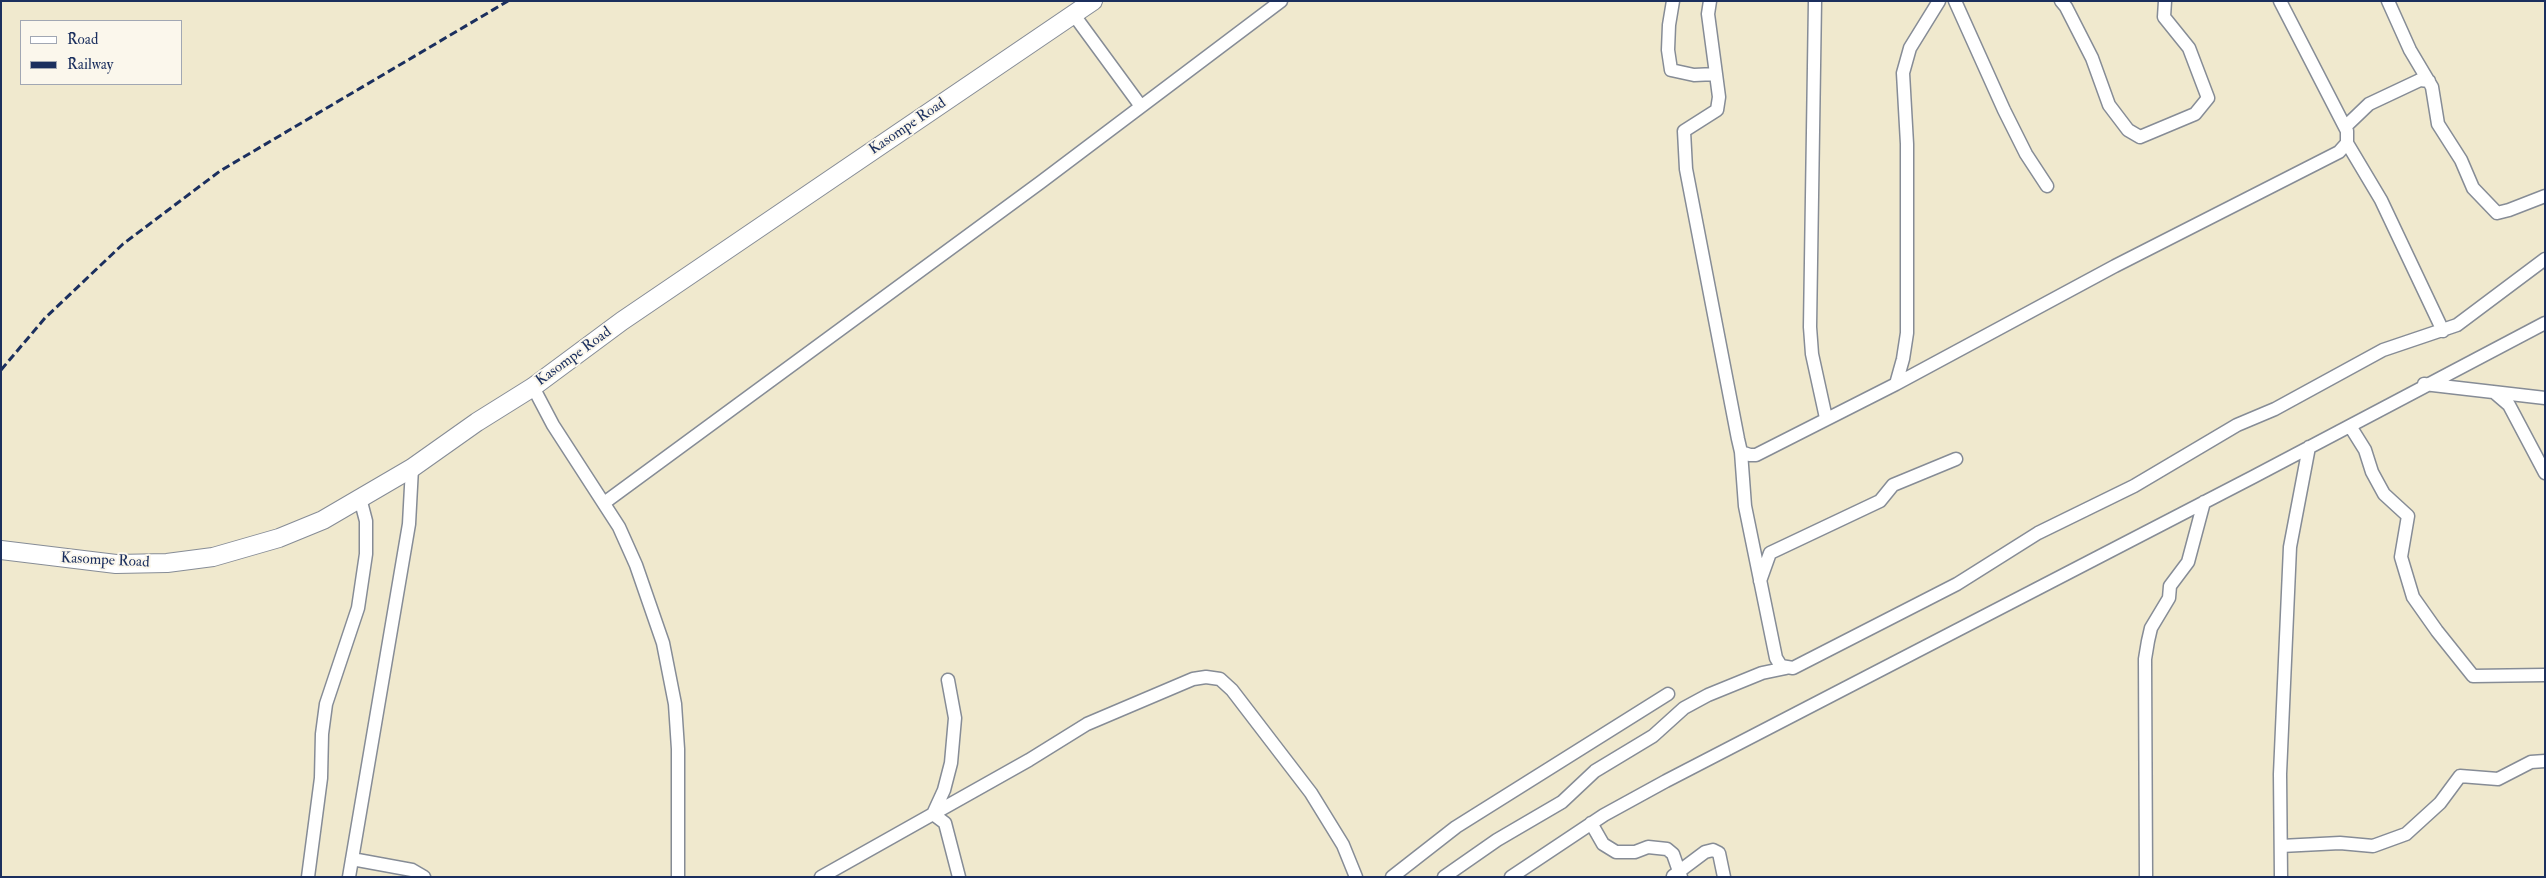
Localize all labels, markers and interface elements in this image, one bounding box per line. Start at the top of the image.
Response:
legend [20,20,182,85]
text: Road [67,30,98,49]
text: Railway [67,55,113,74]
street label: Kasompe Road [866,95,950,159]
street label: Kasompe Road [533,324,615,390]
street label: Kasompe Road [60,550,150,572]

